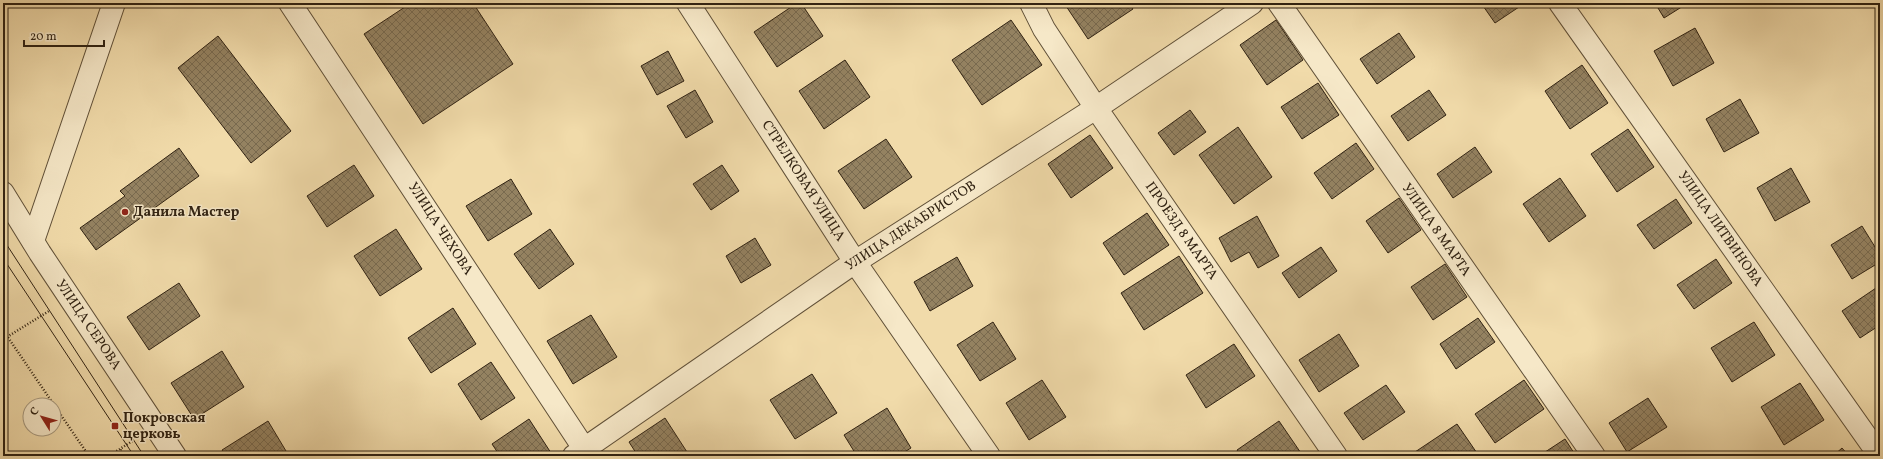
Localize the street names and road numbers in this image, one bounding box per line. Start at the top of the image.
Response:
street label: СТРЕЛКОВАЯ УЛИЦА [757,117,849,245]
street label: УЛИЦА ЛИТВИНОВА [1673,167,1767,291]
street label: УЛИЦА ДЕКАБРИСТОВ [842,176,980,276]
street label: ПРОЕЗД 8 МАРТА [1140,178,1222,284]
street label: УЛИЦА ЧЕХОВА [403,179,477,279]
street label: УЛИЦА 8 МАРТА [1397,180,1475,280]
street label: УЛИЦА СЕРОВА [51,276,125,374]

